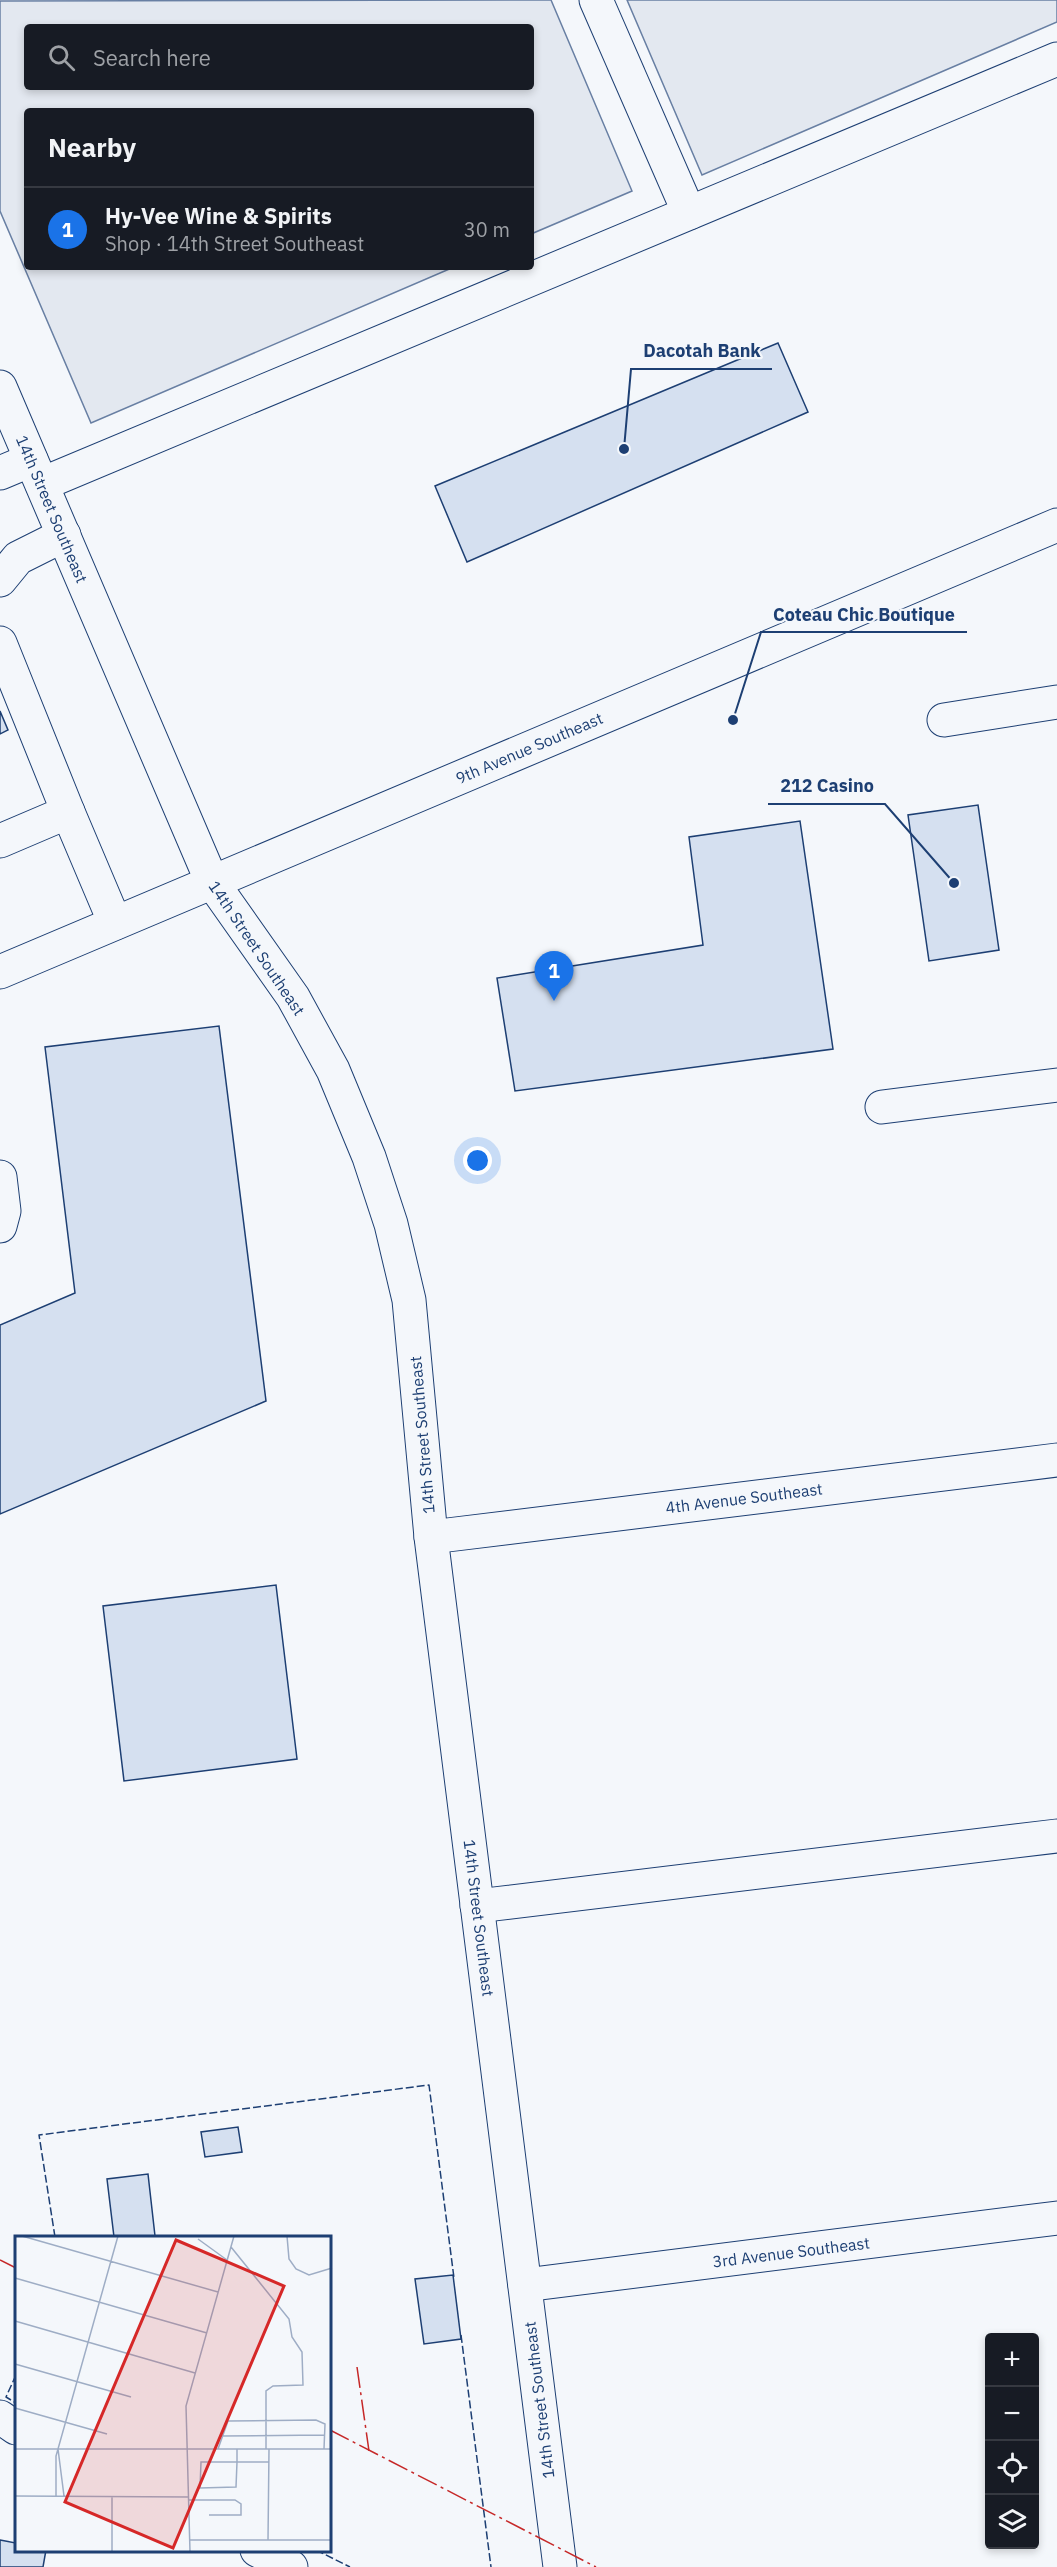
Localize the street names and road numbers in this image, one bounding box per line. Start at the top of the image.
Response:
street label: 14th Street Southeast [12,432,92,586]
street label: 9th Avenue Southeast [452,708,606,788]
street label: 14th Street Southeast [205,877,309,1019]
street label: 14th Street Southeast [405,1355,439,1515]
street label: 4th Avenue Southeast [664,1478,824,1518]
street label: 14th Street Southeast [459,1838,499,1998]
street label: 3rd Avenue Southeast [711,2232,871,2272]
street label: 14th Street Southeast [519,2320,559,2480]

